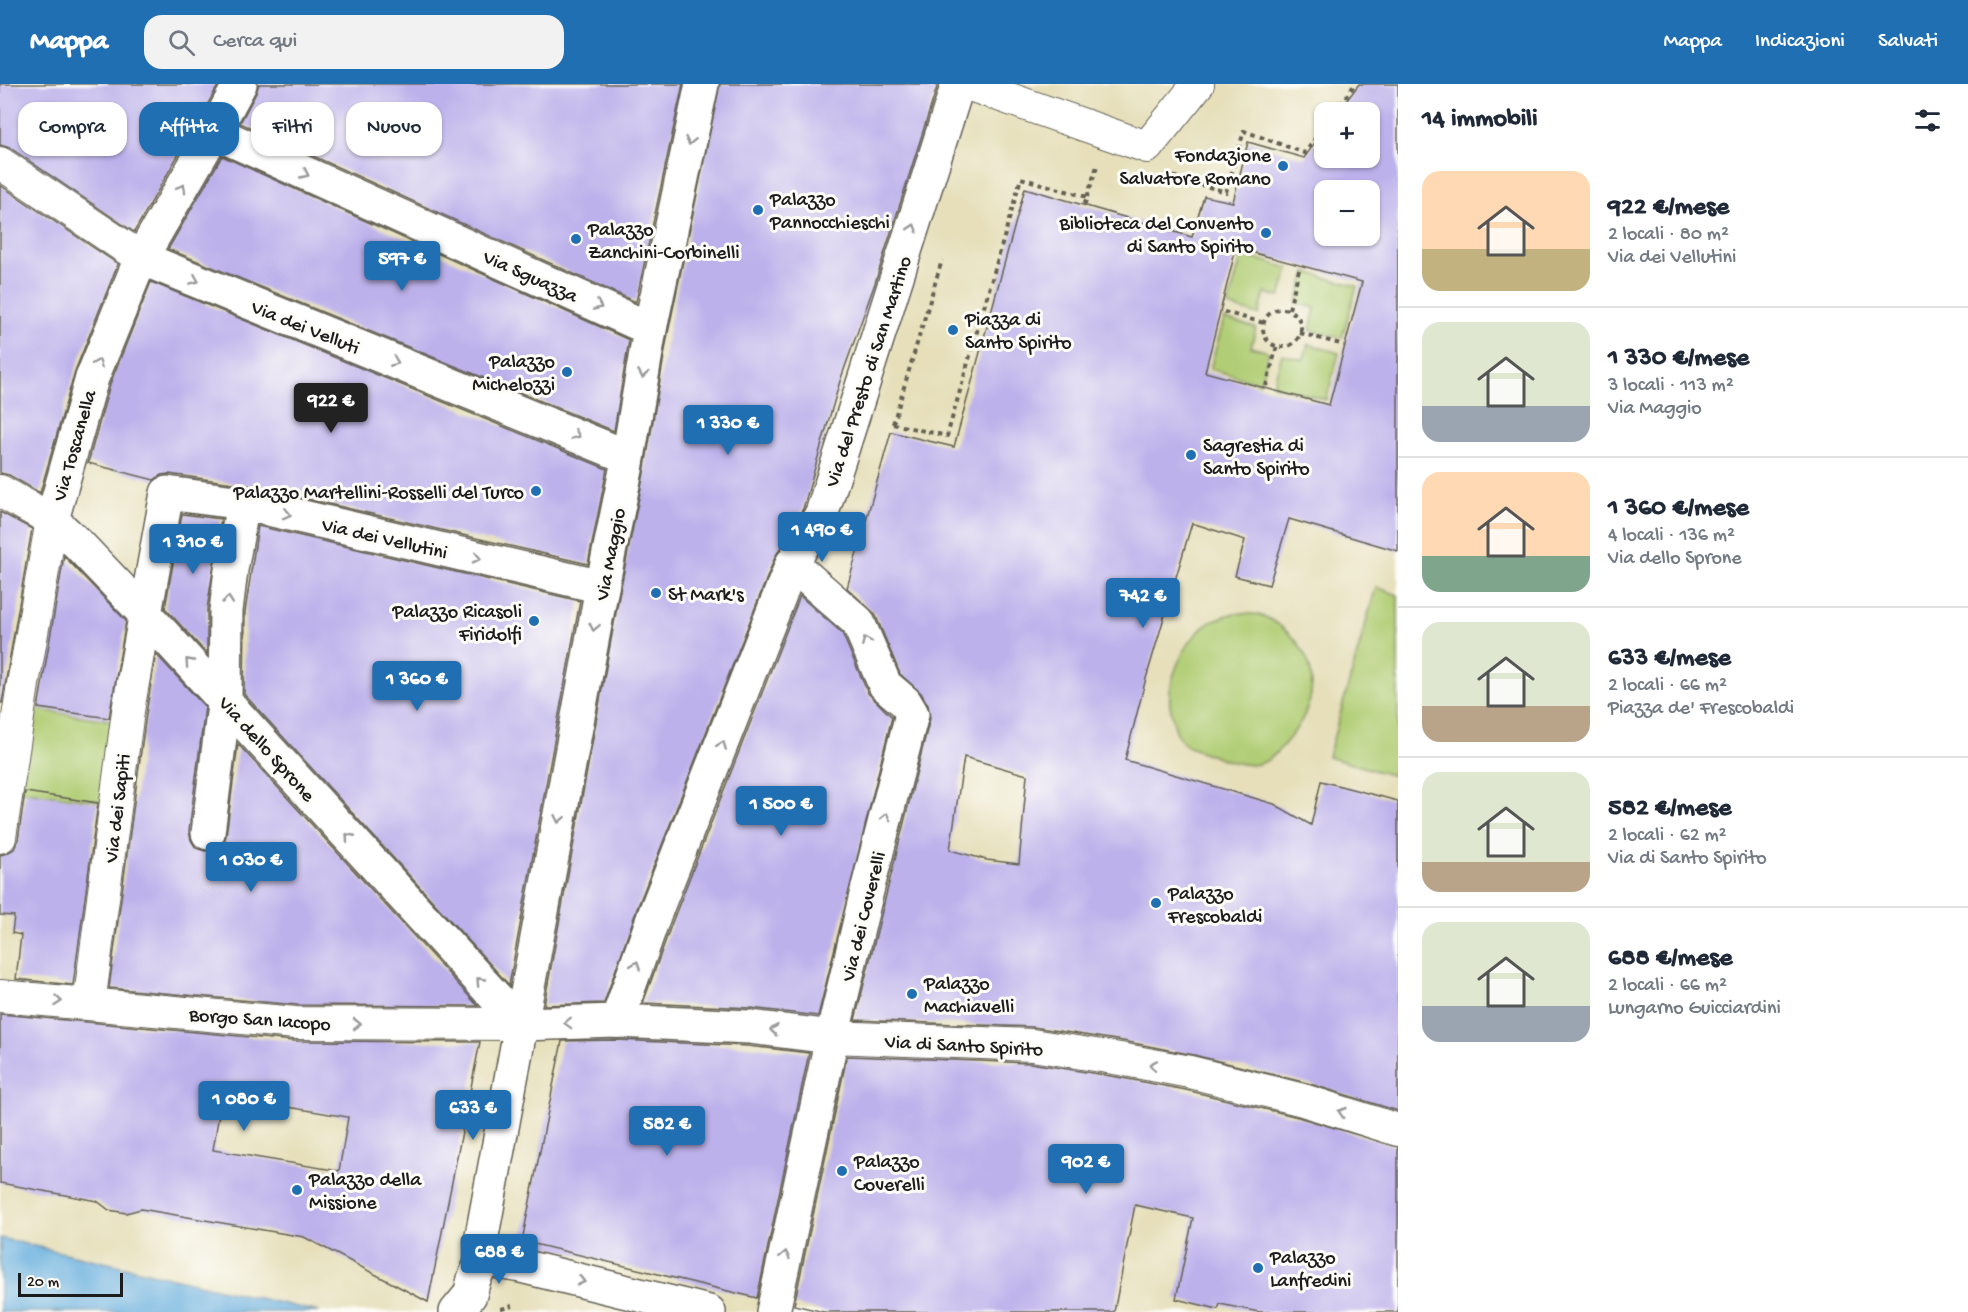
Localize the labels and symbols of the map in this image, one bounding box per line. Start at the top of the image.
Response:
one-way arrow [684,136,697,146]
place label: Fondazione Salvatore Romano [1120,146,1272,192]
marker: Fondazione Salvatore Romano [1276,159,1290,173]
one-way arrow [299,167,310,179]
one-way arrow [175,184,186,194]
place label: Palazzo Pannocchieschi [769,190,890,236]
marker: Palazzo Pannocchieschi [751,203,765,217]
place label: Biblioteca del Convento di Santo Spirito [1059,214,1254,260]
place label: Palazzo Zanchini-Corbinelli [587,220,740,266]
one-way arrow [906,223,918,234]
marker: Biblioteca del Convento di Santo Spirito [1259,226,1273,240]
marker: Palazzo Zanchini-Corbinelli [569,232,583,246]
pin: 597 € [360,241,444,292]
street label: Via Sguazza [478,247,581,310]
street label: Via del Presto di San Martino [822,254,919,491]
one-way arrow [189,273,200,285]
street label: Via dei Velluti [246,297,362,361]
one-way arrow [592,298,603,310]
place label: Piazza di Santo Spirito [964,310,1072,356]
marker: Piazza di Santo Spirito [946,323,960,337]
place label: Palazzo Michelozzi [472,352,555,398]
one-way arrow [389,355,400,367]
one-way arrow [91,358,103,369]
marker: Palazzo Michelozzi [560,365,574,379]
one-way arrow [637,369,649,378]
pin: 922 € [289,383,373,434]
street label: Via Toscanella [49,387,103,505]
pin: 1 330 € [673,405,783,456]
one-way arrow [570,428,581,440]
place label: Sagrestia di Santo Spirito [1203,436,1310,482]
marker: Sagrestia di Santo Spirito [1184,448,1198,462]
place label: Palazzo Martellini-Rosselli del Turco [232,483,524,506]
marker: Palazzo Martellini-Rosselli del Turco [529,484,543,498]
one-way arrow [282,506,292,519]
street label: Via Maggio [592,506,633,604]
pin: 1 490 € [767,512,877,563]
street label: Via dei Vellutini [318,515,449,566]
pin: 1 310 € [138,524,248,575]
one-way arrow [472,551,482,564]
pin: 742 € [1101,578,1185,629]
place label: St Mark's [668,585,744,608]
marker: St Mark's [649,586,663,600]
one-way arrow [221,595,234,604]
place label: Palazzo Ricasoli Firidolfi [391,602,522,648]
marker: Palazzo Ricasoli Firidolfi [527,614,541,628]
one-way arrow [588,622,601,632]
one-way arrow [861,636,873,647]
one-way arrow [186,658,197,669]
pin: 1 360 € [362,661,472,712]
street label: Via dello Sprone [211,692,319,808]
one-way arrow [715,740,727,751]
street label: Via dei Sapiti [101,753,138,865]
pin: 1 500 € [726,786,836,837]
one-way arrow [879,812,891,823]
one-way arrow [553,813,566,823]
one-way arrow [345,833,356,844]
pin: 1 030 € [196,842,306,893]
street label: Via dei Coverelli [838,849,893,985]
place label: Palazzo Frescobaldi [1167,884,1262,930]
marker: Palazzo Frescobaldi [1149,896,1163,910]
one-way arrow [629,961,642,971]
place label: Palazzo Machiavelli [923,974,1014,1020]
one-way arrow [477,978,488,989]
marker: Palazzo Machiavelli [905,987,919,1001]
one-way arrow [54,994,63,1007]
street label: Borgo San Iacopo [187,1005,331,1038]
one-way arrow [564,1016,573,1029]
one-way arrow [353,1018,362,1030]
one-way arrow [770,1024,779,1037]
street label: Via di Santo Spirito [883,1032,1044,1063]
one-way arrow [1149,1059,1159,1072]
pin: 1 080 € [189,1081,299,1132]
pin: 633 € [431,1090,515,1141]
pin: 582 € [625,1106,709,1157]
one-way arrow [1337,1107,1348,1120]
pin: 902 € [1044,1144,1128,1195]
place label: Palazzo Coverelli [853,1152,925,1198]
marker: Palazzo Coverelli [835,1164,849,1178]
place label: Palazzo della Missione [308,1170,422,1216]
marker: Palazzo della Missione [290,1183,304,1197]
pin: 688 € [457,1234,541,1285]
place label: Palazzo Lanfredini [1269,1248,1351,1294]
one-way arrow [778,1250,791,1260]
marker: Palazzo Lanfredini [1251,1261,1265,1275]
scale bar [18,1270,123,1298]
one-way arrow [576,1274,586,1287]

